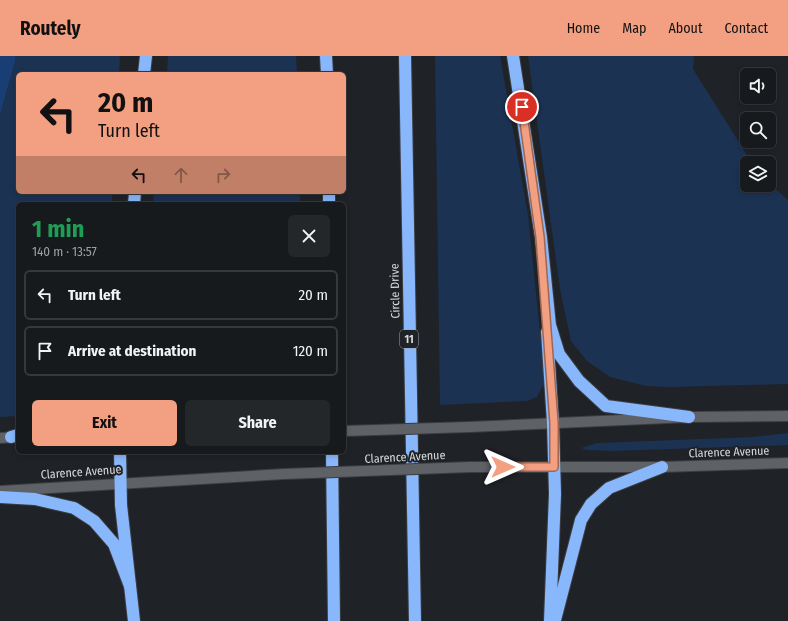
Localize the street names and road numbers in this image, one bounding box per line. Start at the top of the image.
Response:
street label: Circle Drive [388,263,402,319]
road number: 11 [400,330,418,348]
street label: Clarence Avenue [688,444,770,460]
street label: Clarence Avenue [364,448,446,466]
street label: Clarence Avenue [40,462,122,482]

